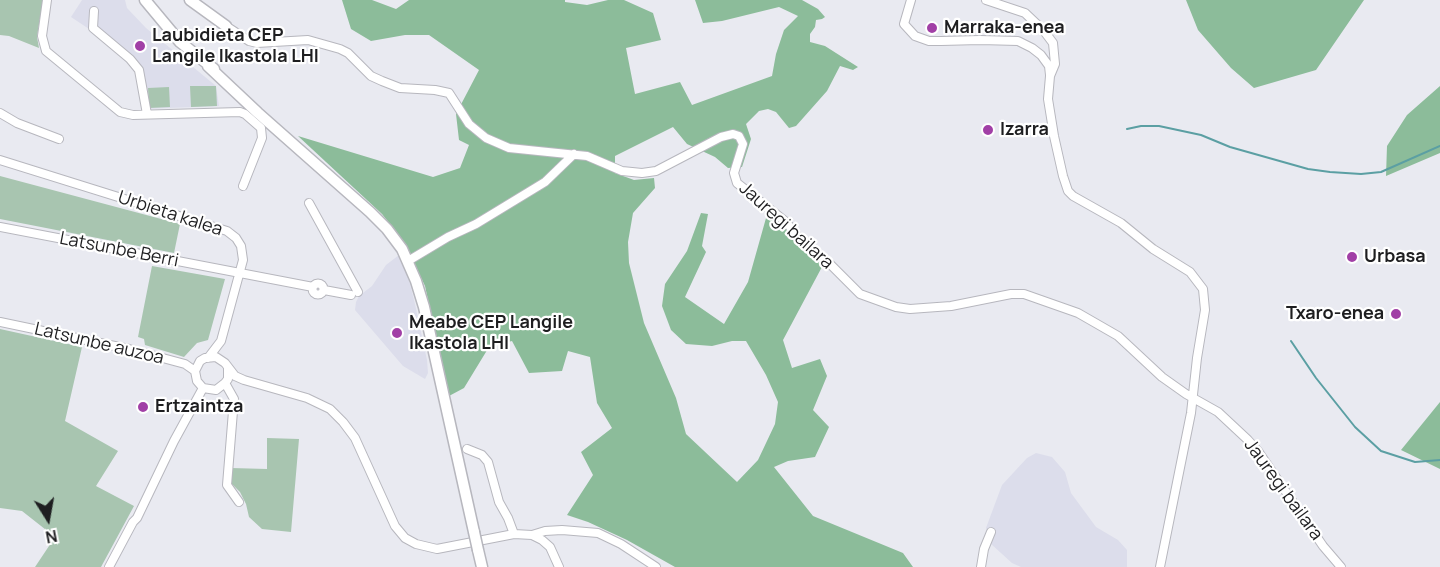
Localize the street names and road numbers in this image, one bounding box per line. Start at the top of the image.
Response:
street label: Jauregi bailara [734,178,838,274]
street label: Urbieta kalea [115,187,225,241]
street label: Latsunbe Berri [58,228,180,272]
street label: Latsunbe auzoa [32,319,166,369]
street label: Jauregi bailara [1239,435,1327,545]

